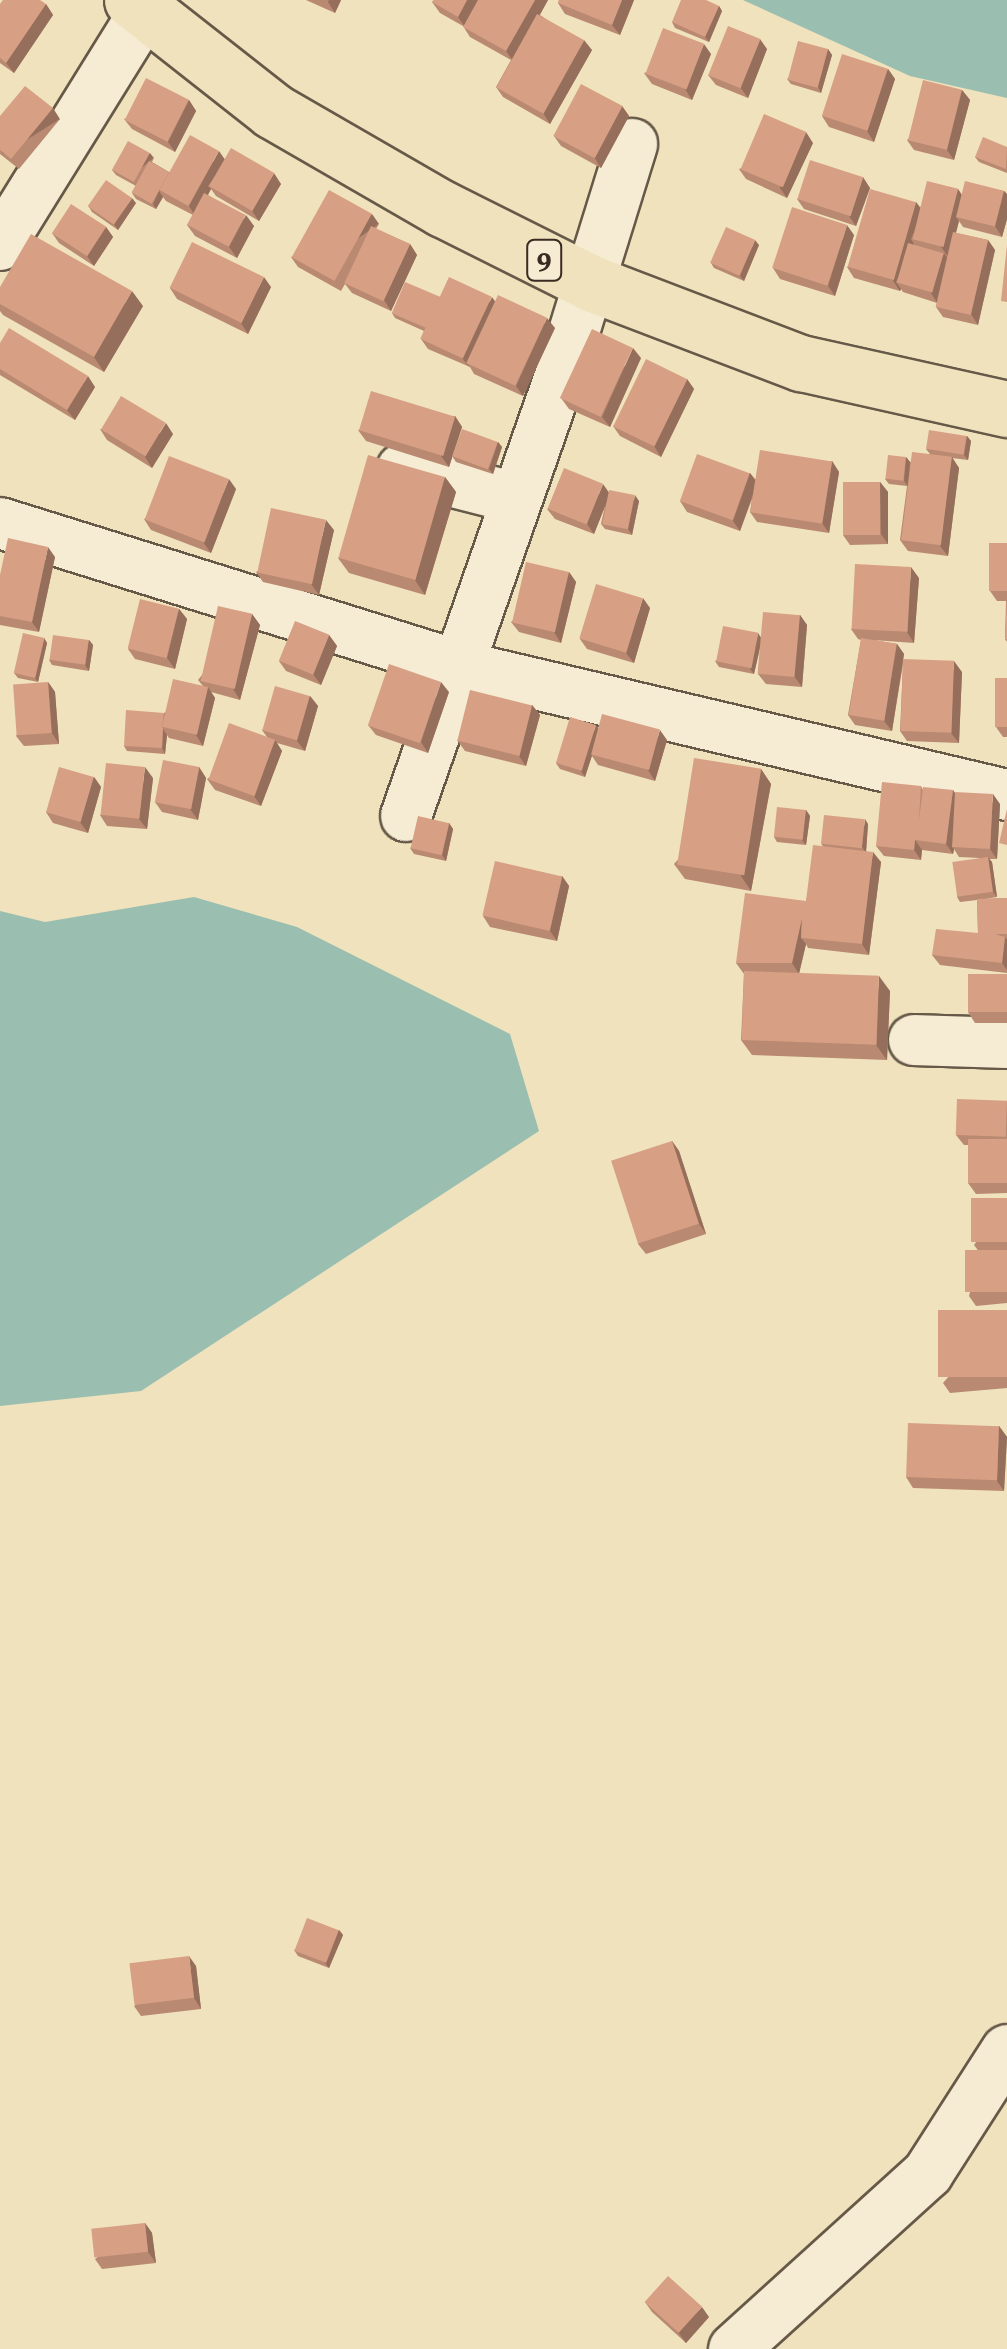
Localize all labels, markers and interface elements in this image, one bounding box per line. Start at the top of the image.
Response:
road number: 9 [524,235,564,285]

